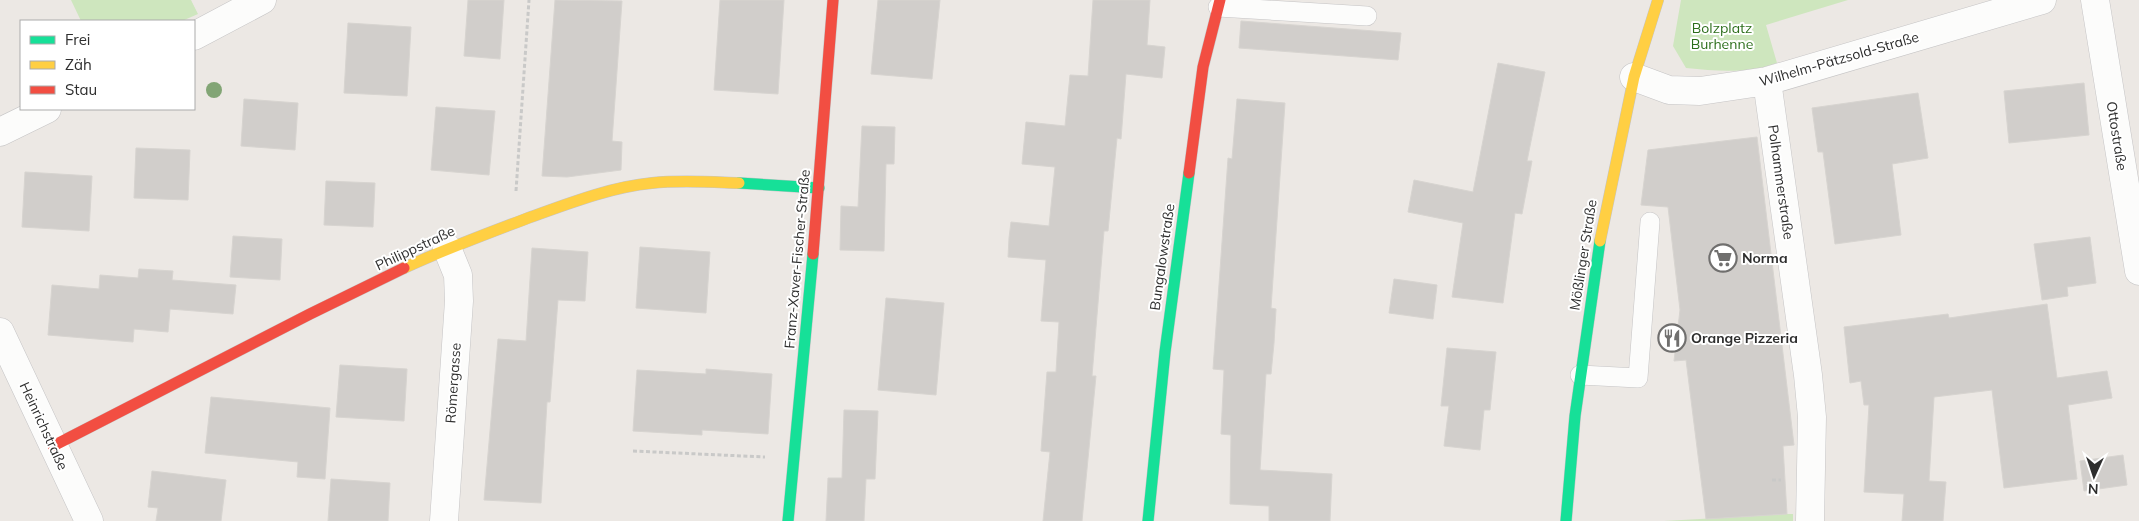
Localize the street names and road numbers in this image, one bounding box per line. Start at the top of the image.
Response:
street label: Wilhelm-Pätzsold-Straße [1757,28,1921,90]
street label: Ottostraße [2103,100,2131,172]
street label: Polhammerstraße [1764,123,1798,241]
street label: Franz-Xaver-Fischer-Straße [780,169,814,349]
street label: Mößlinger Straße [1565,198,1601,312]
street label: Bungalowstraße [1146,202,1178,312]
street label: Philippstraße [372,222,458,274]
street label: Römergasse [441,342,465,424]
street label: Heinrichstraße [16,379,72,473]

